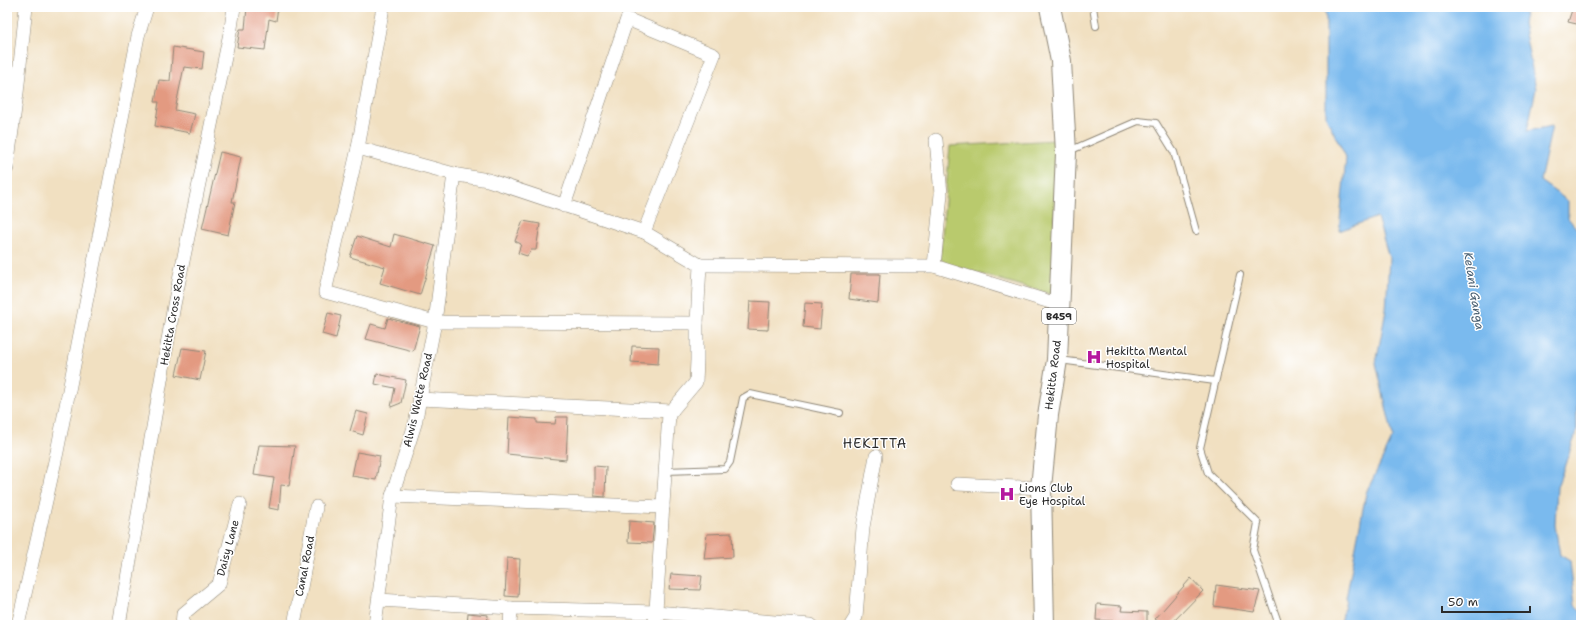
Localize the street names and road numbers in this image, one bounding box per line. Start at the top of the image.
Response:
street label: Hekitta Cross Road [157,263,189,367]
road number: B459 [1042,308,1076,324]
street label: Hekitta Road [1041,339,1065,411]
street label: Alwis Watte Road [400,351,436,449]
street label: Daisy Lane [213,518,243,578]
street label: Canal Road [292,534,318,598]

